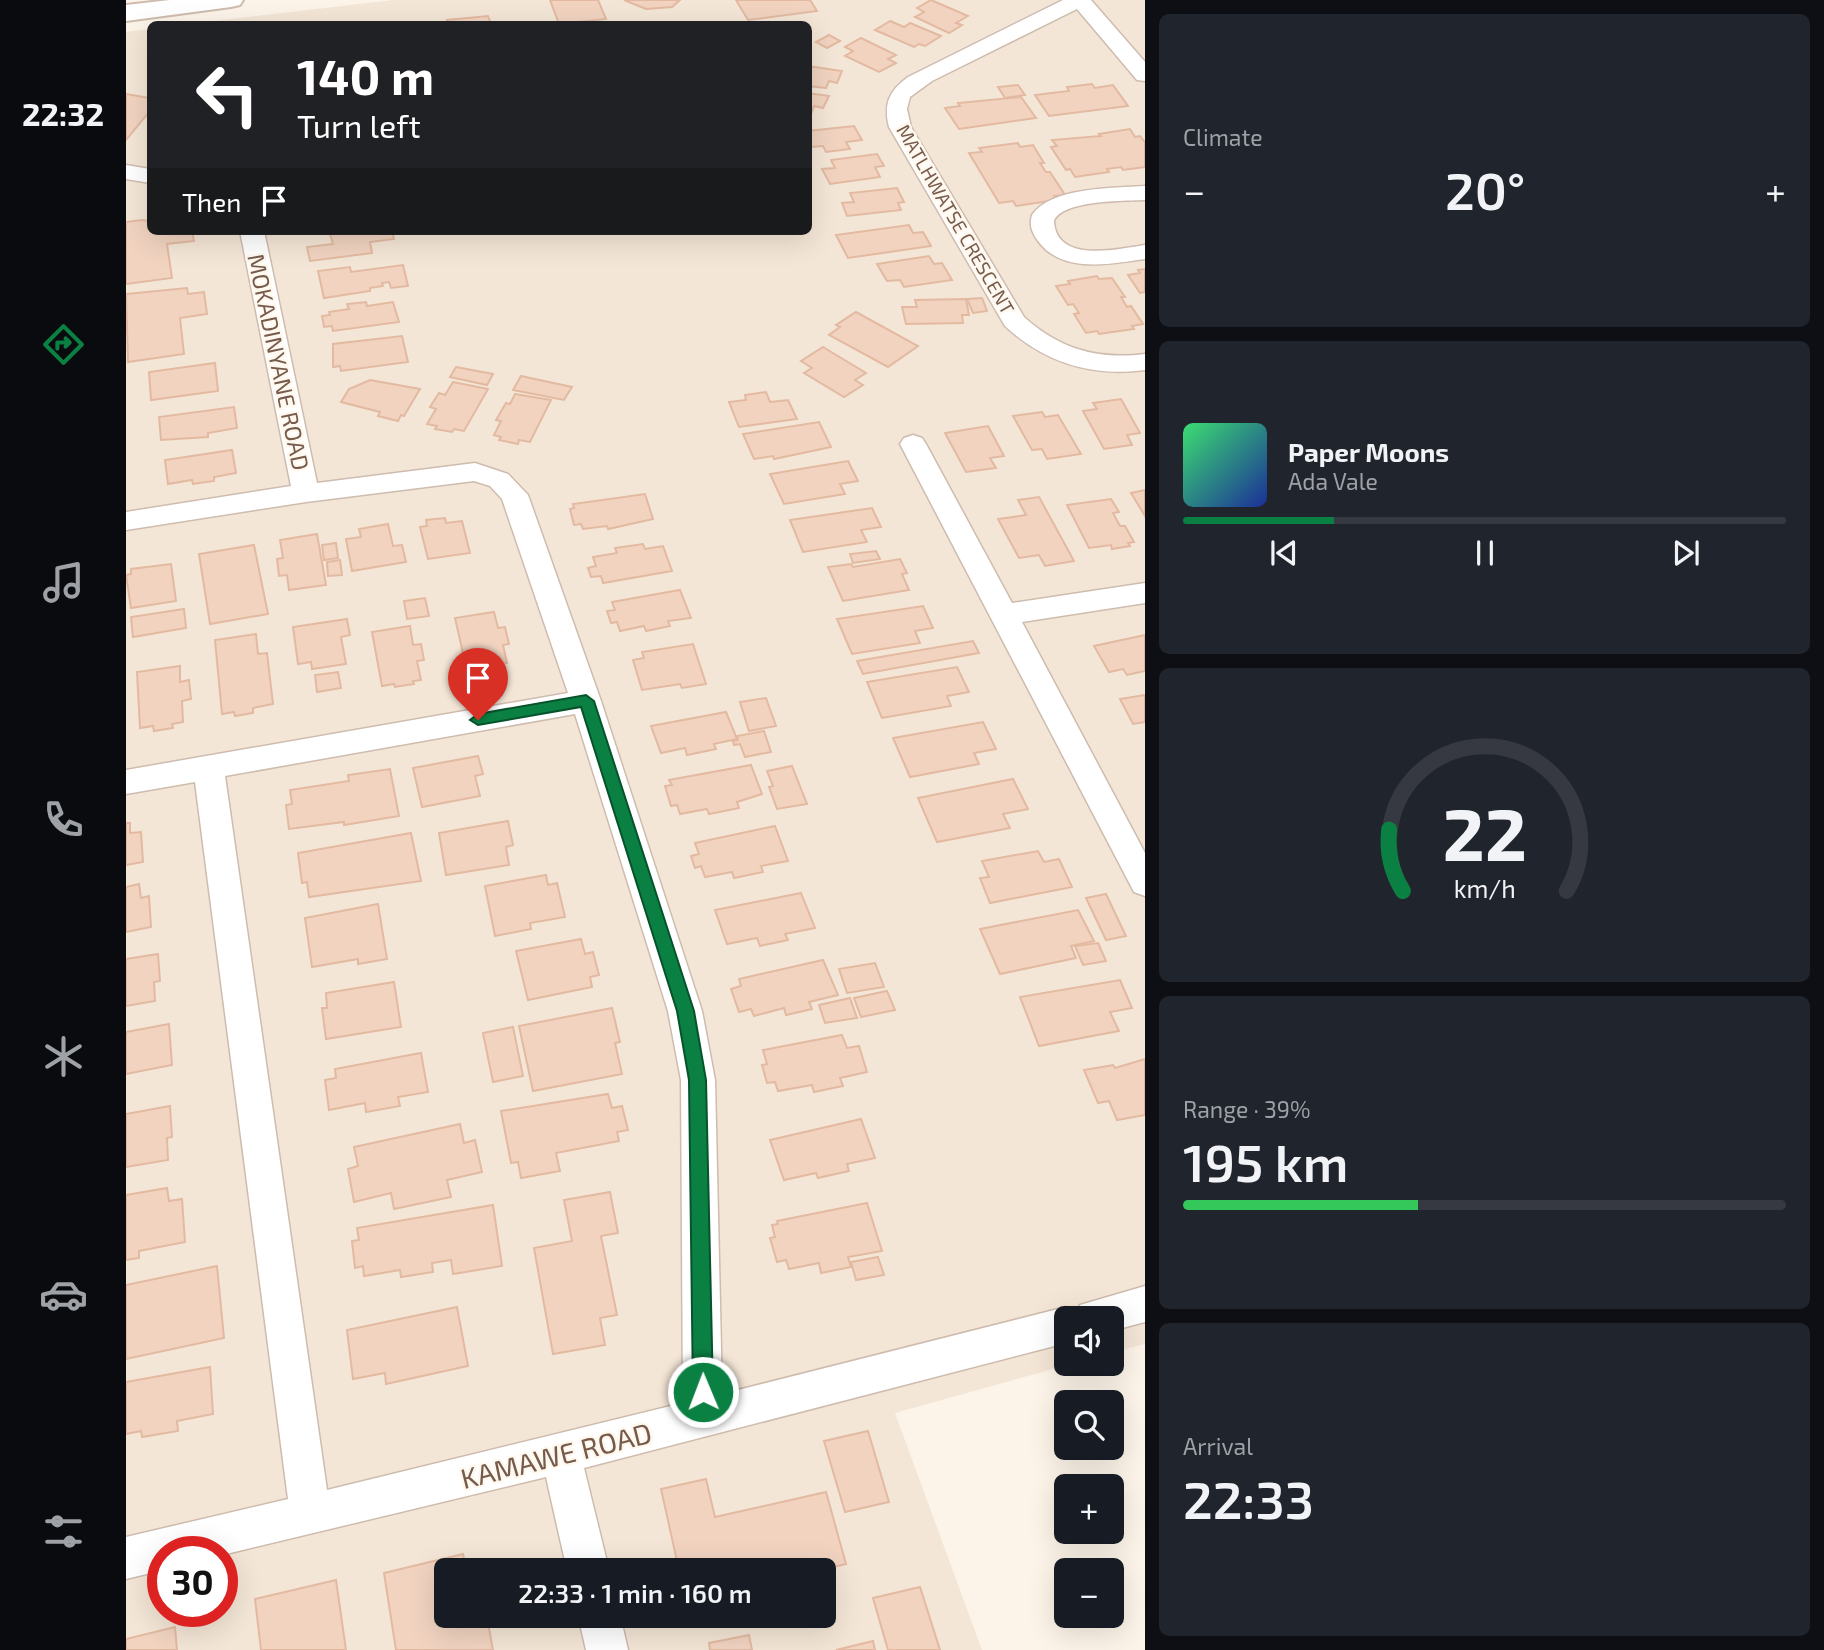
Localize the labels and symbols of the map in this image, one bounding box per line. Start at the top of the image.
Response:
street label: MATLHWATSE CRESCENT [892,120,1020,318]
street label: MOKADINYANE ROAD [242,251,316,473]
pin [448,648,508,720]
position arrow [666,1355,740,1429]
street label: KAMAWE ROAD [457,1415,655,1495]
speed limit sign: 30 [147,1536,238,1627]

